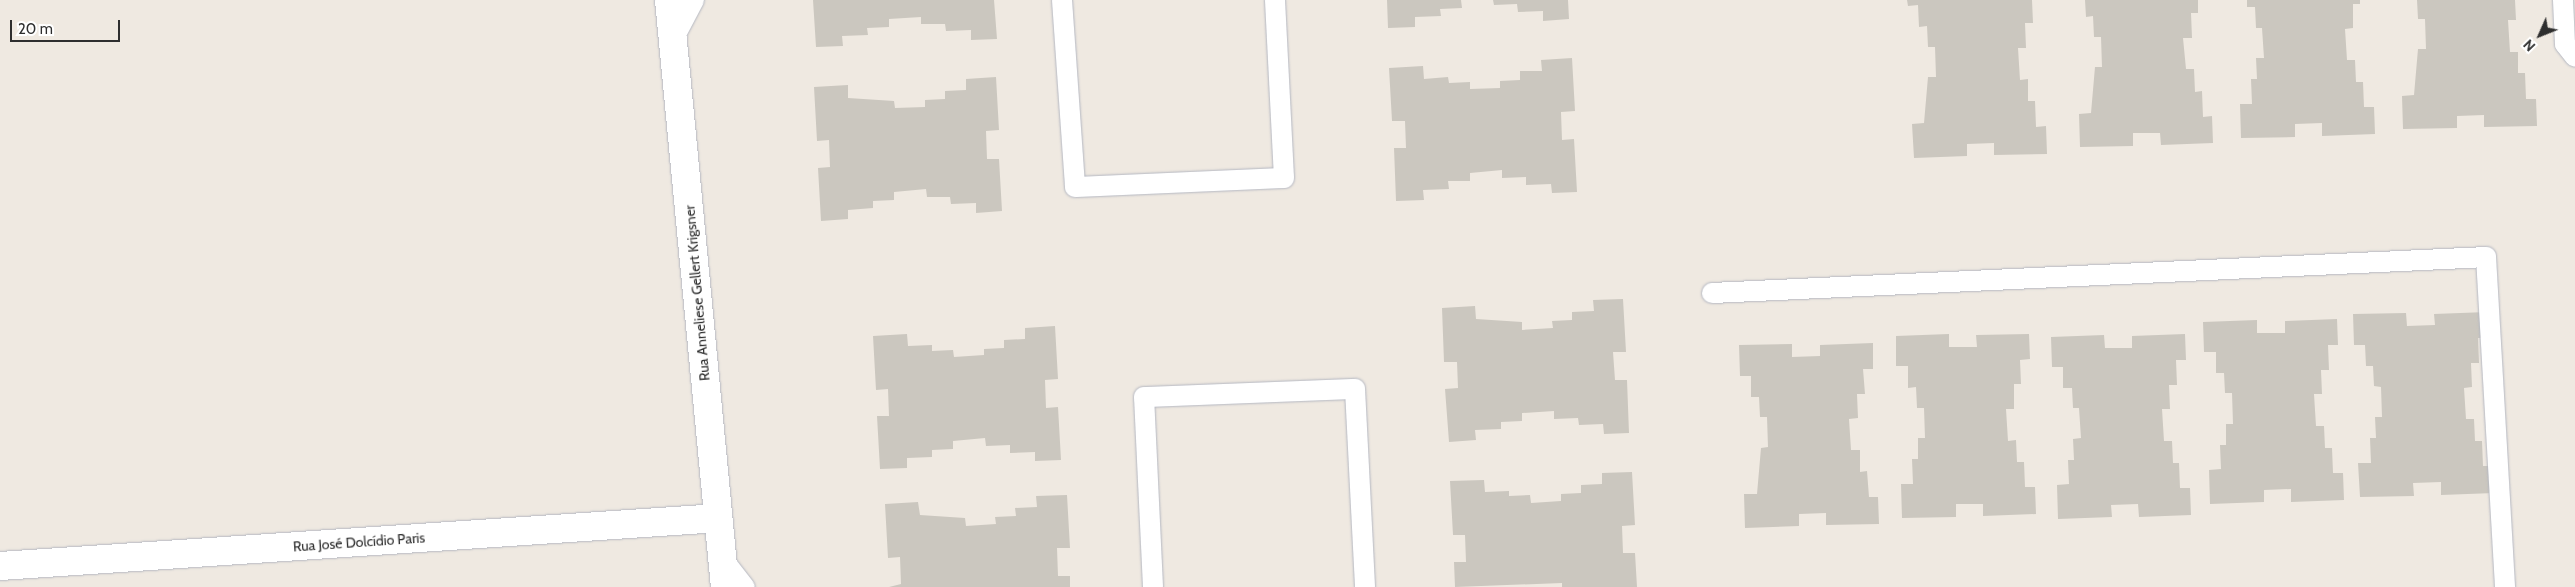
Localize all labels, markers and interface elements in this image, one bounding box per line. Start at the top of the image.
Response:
scale bar [12,10,122,42]
north arrow [2515,10,2565,60]
text: 20 m [18,20,53,38]
text: N [2519,36,2539,55]
street label: Rua Anneliese Gellert Krigsner [681,204,713,382]
street label: Rua José Dolcídio Paris [292,529,426,555]

